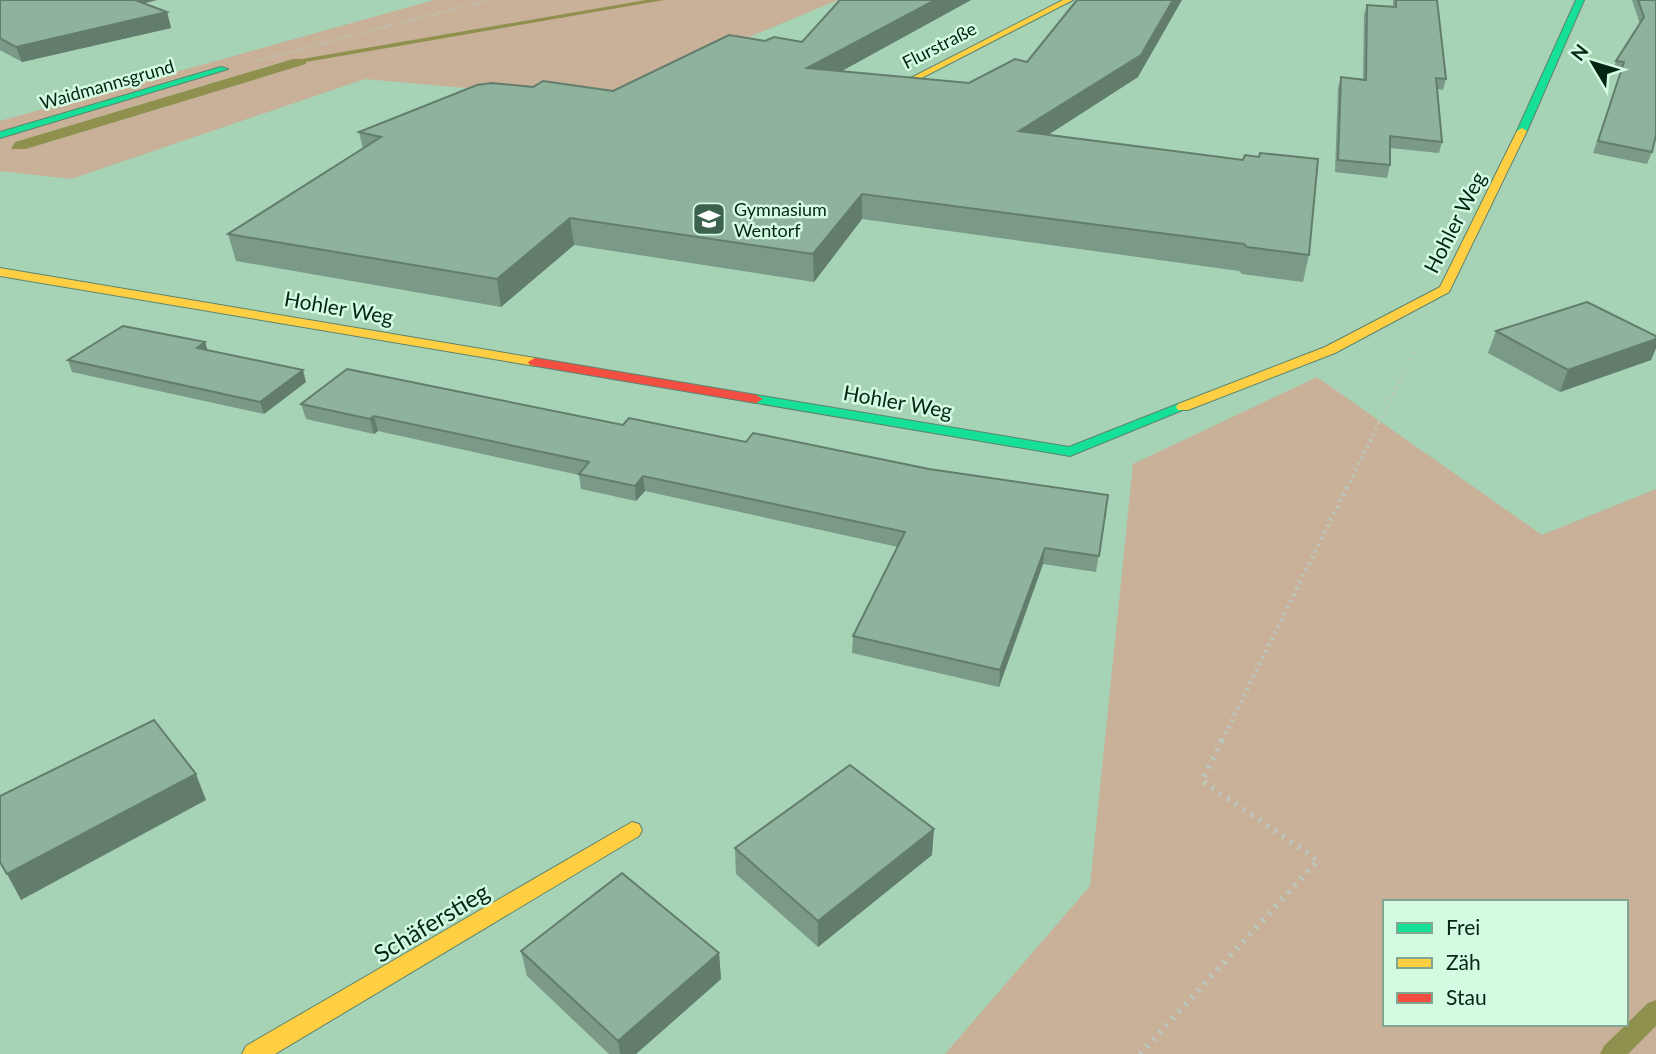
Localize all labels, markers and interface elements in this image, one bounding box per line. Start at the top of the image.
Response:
street label: Flurstraße [898,17,980,73]
north arrow [1558,28,1628,98]
text: N [1566,39,1593,65]
street label: Waidmannsgrund [37,54,177,114]
street label: Hohler Weg [1418,167,1490,277]
place label: Gymnasium Wentorf [734,198,827,241]
school or university icon: Gymnasium Wentorf [690,200,728,238]
street label: Hohler Weg [283,285,396,329]
street label: Hohler Weg [842,379,955,423]
street label: Schäferstieg [368,876,494,968]
legend [1383,900,1628,1026]
text: Frei [1446,914,1480,939]
text: Zäh [1446,949,1481,974]
text: Stau [1446,984,1487,1009]

